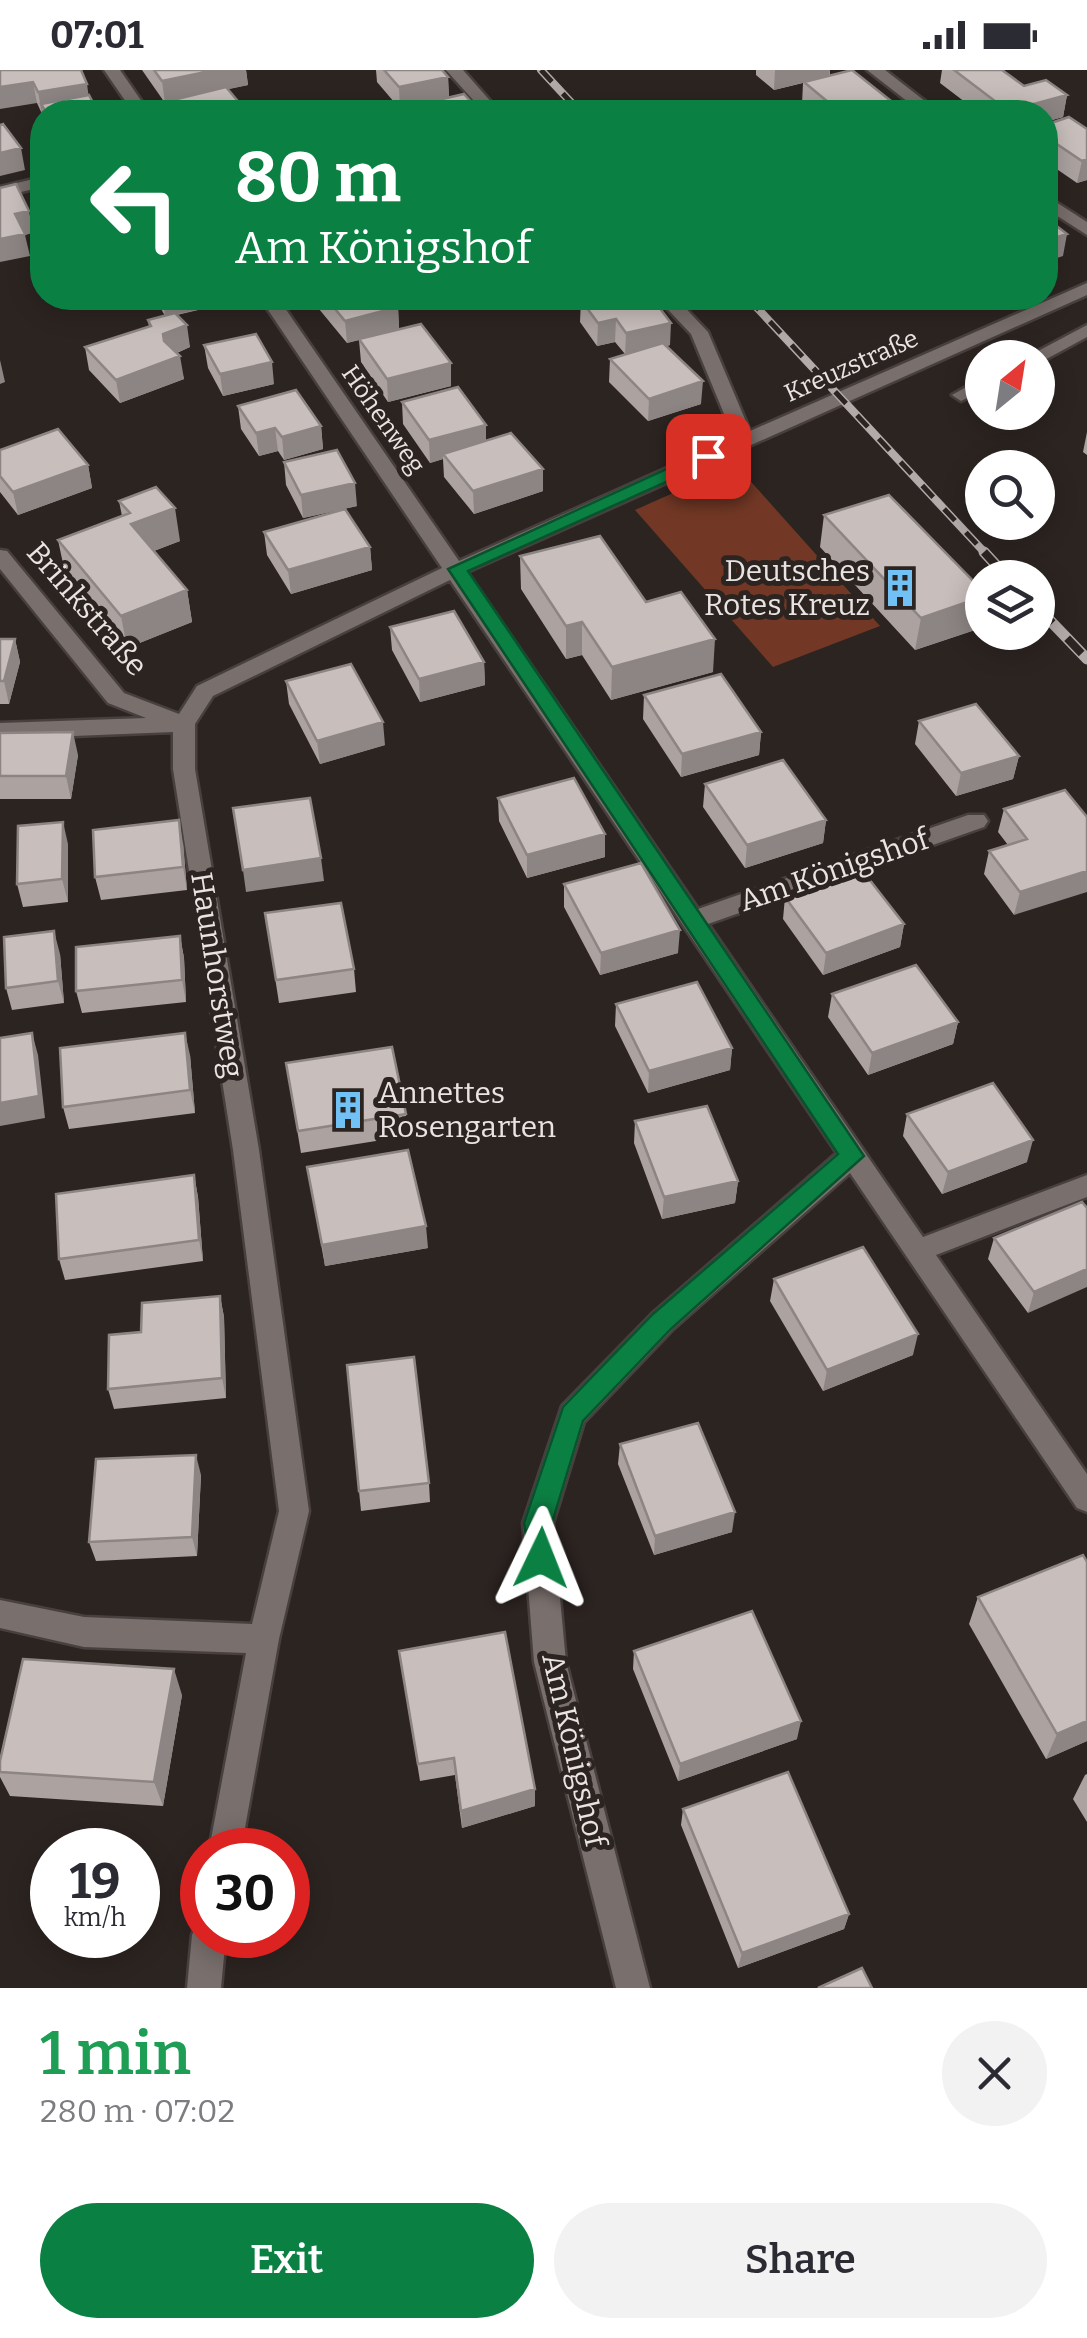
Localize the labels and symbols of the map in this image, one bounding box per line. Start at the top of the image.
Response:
street label: Kreuzstraße [780,323,923,409]
north arrow [965,340,1055,430]
street label: Höhenweg [335,360,431,480]
pin [666,414,751,499]
street label: Brinkstraße [19,535,155,683]
place label: Deutsches Rotes Kreuz [704,553,870,623]
building icon: Deutsches Rotes Kreuz [879,567,921,609]
street label: Am Königshof [735,820,936,919]
street label: Haunhorstweg [183,870,251,1080]
place label: Annettes Rosengarten [378,1075,556,1145]
building icon: Annettes Rosengarten [327,1089,369,1131]
position arrow [489,1506,593,1610]
street label: Am Königshof [534,1650,614,1853]
speed limit sign: 30 [180,1828,310,1958]

